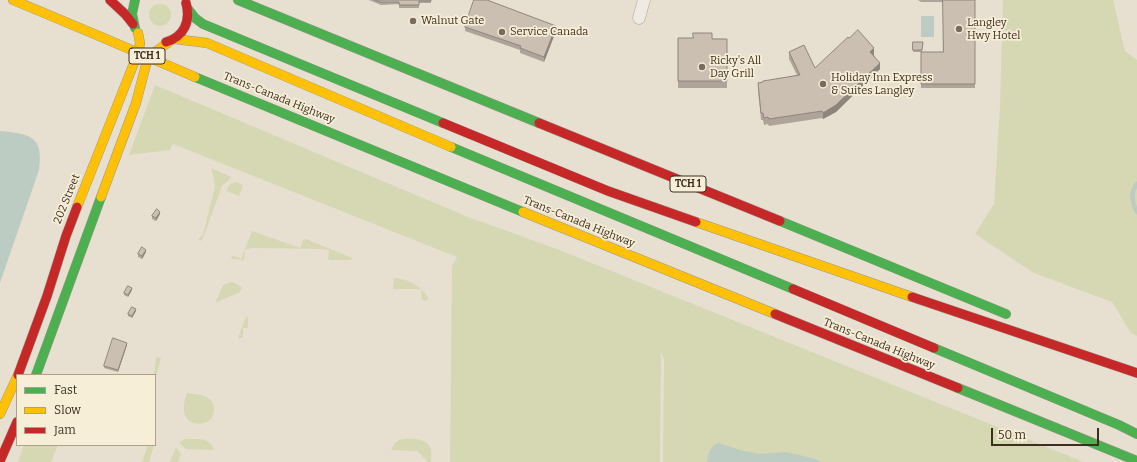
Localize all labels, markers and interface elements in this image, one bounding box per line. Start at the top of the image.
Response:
place label: Walnut Gate [421,14,484,28]
marker: Walnut Gate [408,16,418,26]
place label: Langley Hwy Hotel [967,16,1020,42]
marker: Langley Hwy Hotel [954,24,964,34]
place label: Service Canada [510,25,588,39]
marker: Service Canada [497,27,507,37]
road number: TCH 1 [129,48,165,64]
place label: Ricky's All Day Grill [710,54,761,80]
marker: Ricky's All Day Grill [697,62,707,72]
street label: Trans-Canada Highway [221,70,337,126]
place label: Holiday Inn Express & Suites Langley [831,71,933,97]
marker: Holiday Inn Express & Suites Langley [818,79,828,89]
street label: 202 Street [51,172,83,226]
road number: TCH 1 [670,176,706,192]
street label: Trans-Canada Highway [521,194,637,250]
street label: Trans-Canada Highway [821,316,937,372]
legend [16,374,156,446]
text: Fast [54,383,77,397]
text: Slow [54,403,81,417]
scale bar [993,420,1101,446]
text: Jam [54,423,76,437]
text: 50 m [998,428,1026,442]

